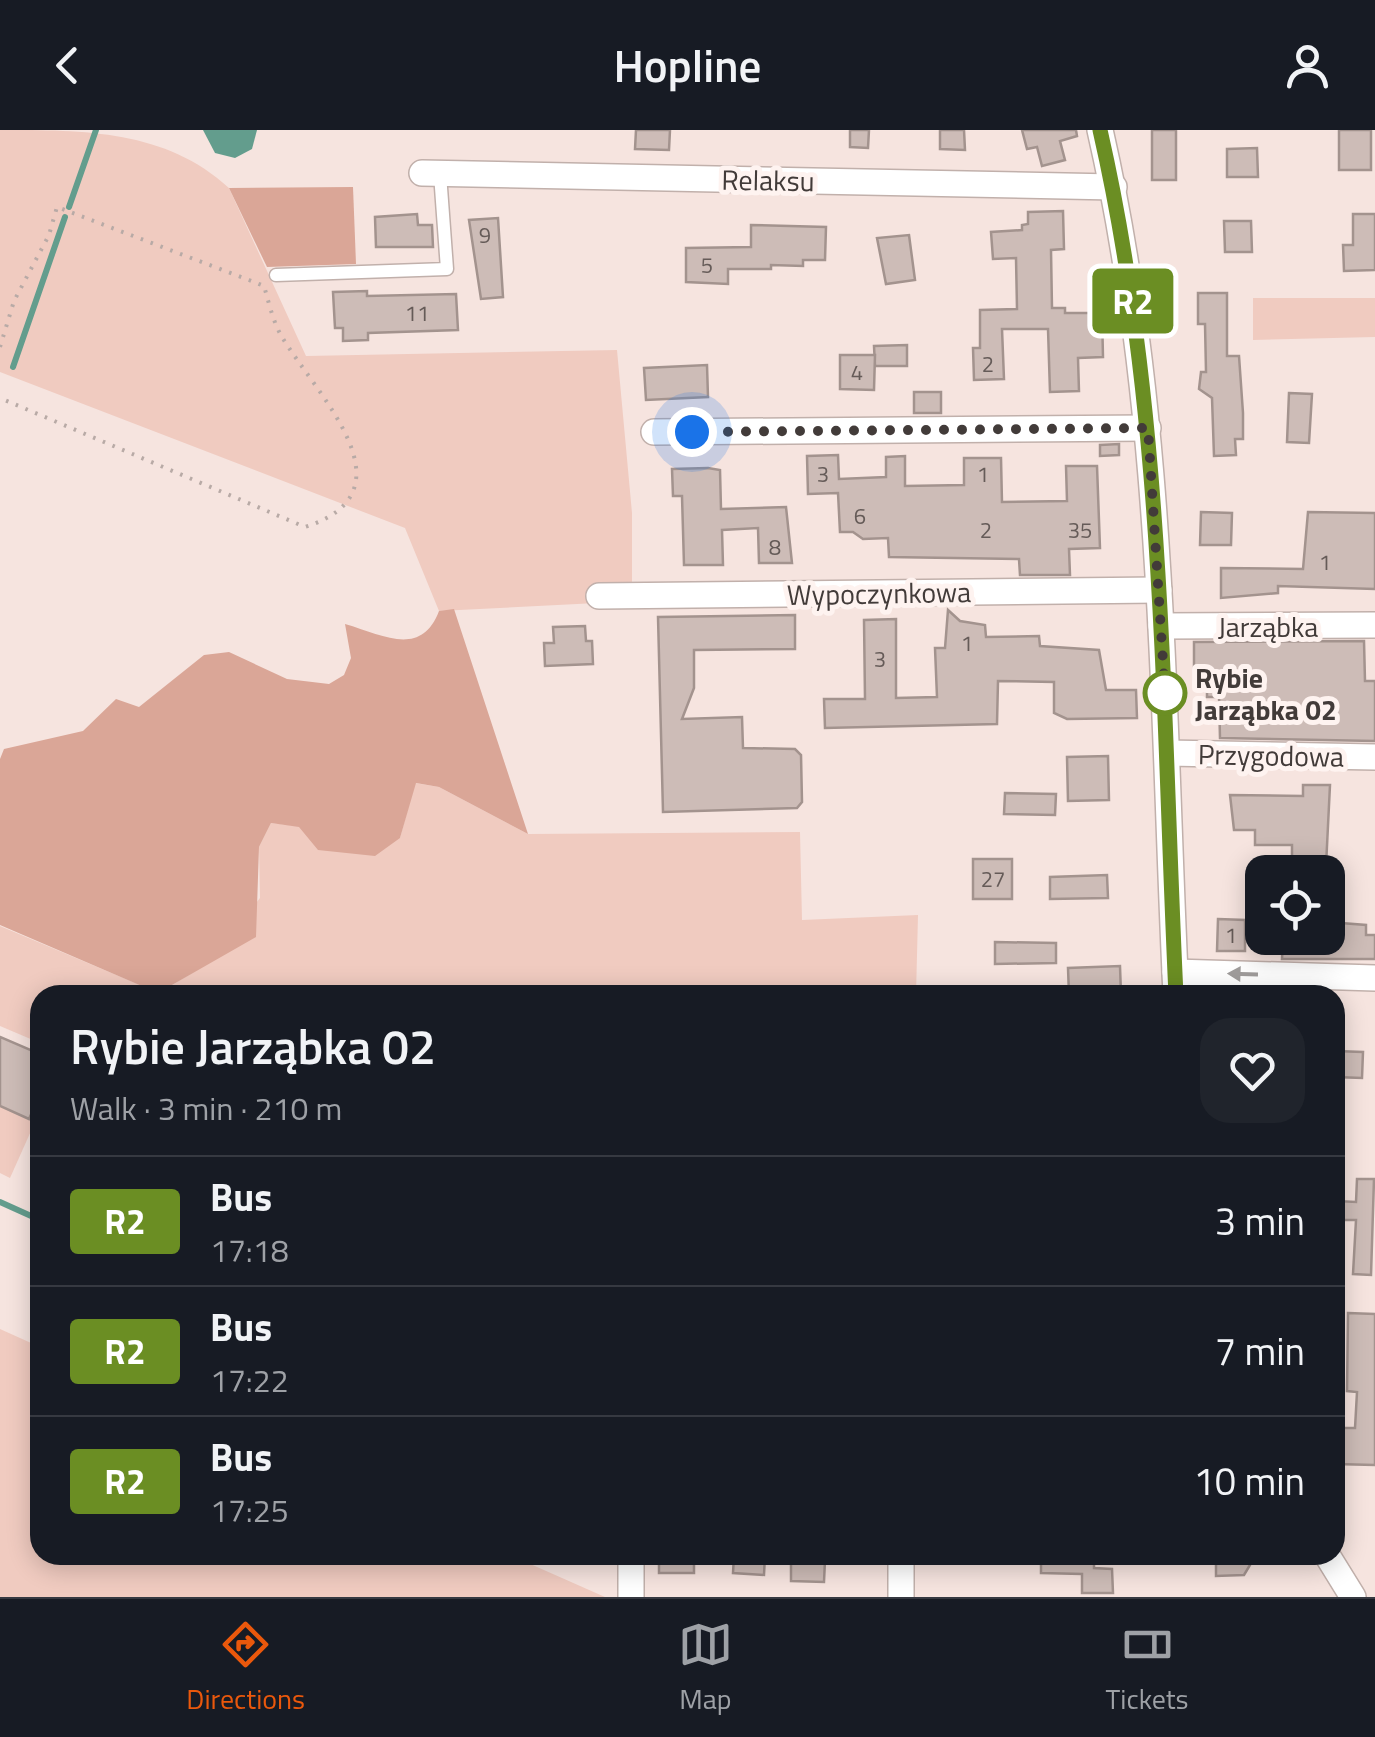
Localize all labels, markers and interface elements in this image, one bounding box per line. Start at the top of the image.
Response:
text: Hopline [614,31,761,99]
icon: back [40,38,95,93]
icon: person [1280,38,1335,93]
street label: Relaksu [721,158,815,202]
house number: 9 [479,218,491,252]
house number: 5 [701,248,713,282]
line badge: R2 [1088,268,1178,334]
text: R2 [1112,274,1154,328]
house number: 11 [405,296,429,330]
house number: 2 [982,347,994,381]
house number: 4 [851,355,863,389]
your location [667,407,717,457]
house number: 3 [817,457,829,491]
house number: 1 [977,457,989,491]
house number: 6 [854,499,866,533]
house number: 2 [980,513,992,547]
house number: 35 [1068,513,1092,547]
house number: 8 [769,530,781,564]
house number: 1 [1319,545,1331,579]
street label: Wypoczynkowa [786,570,972,616]
street label: Jarząbka [1218,605,1318,648]
house number: 1 [961,626,973,660]
house number: 3 [874,642,886,676]
place label: Rybie Jarząbka 02 [1195,656,1337,731]
marker: Rybie Jarząbka 02 [1144,672,1186,714]
street label: Przygodowa [1198,732,1344,778]
map controls [1245,855,1345,955]
button: locate [1245,855,1345,955]
house number: 27 [981,862,1005,896]
house number: 1 [1225,918,1237,952]
one-way arrow [1226,966,1258,982]
text: Rybie Jarząbka 02 [70,1010,436,1083]
button: heart [1200,1018,1305,1123]
text: Walk · 3 min · 210 m [70,1084,342,1132]
text: Bus [210,1168,272,1226]
text: 3 min [1215,1192,1305,1250]
text: R2 [104,1194,146,1248]
text: 17:18 [210,1226,289,1274]
text: Bus [210,1298,272,1356]
text: 7 min [1215,1322,1305,1380]
text: R2 [104,1324,146,1378]
text: 17:22 [210,1356,289,1404]
text: Bus [210,1428,272,1486]
text: 10 min [1194,1452,1305,1510]
text: R2 [104,1454,146,1508]
text: 17:25 [210,1486,289,1534]
tab: Directions [186,1617,305,1720]
tab: Map [678,1617,733,1720]
tab: Tickets [1106,1617,1189,1720]

